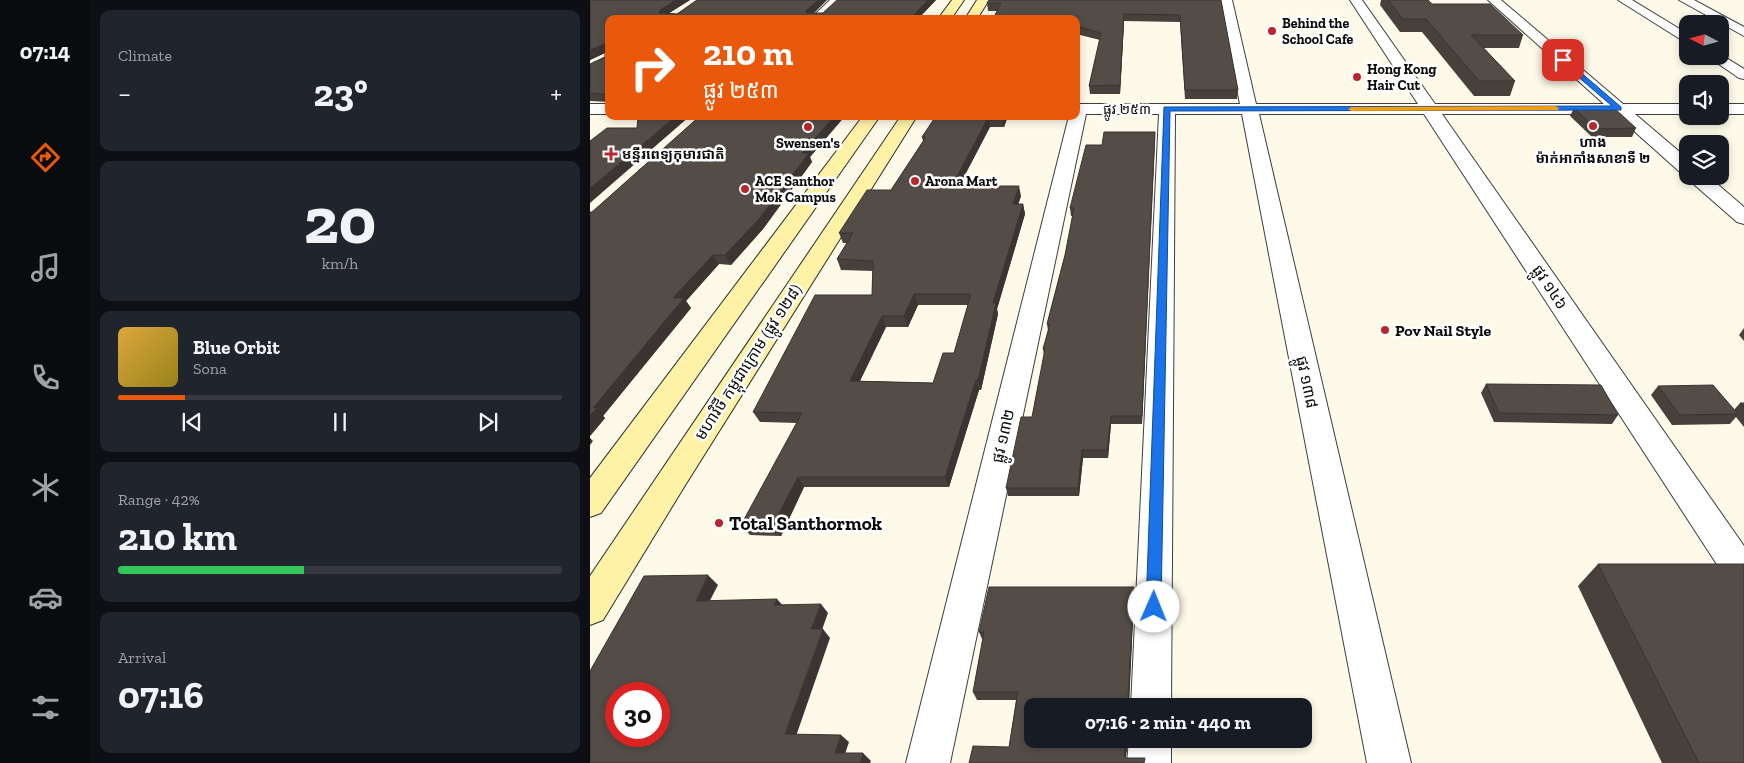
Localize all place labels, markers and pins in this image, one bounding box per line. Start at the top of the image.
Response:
place label: Behind the School Cafe [1282,15,1354,48]
marker: Behind the School Cafe [1266,25,1278,37]
pin [1542,39,1584,81]
place label: Hong Kong Hair Cut [1367,61,1437,94]
marker: Hong Kong Hair Cut [1351,71,1363,83]
marker: ហាង ម៉ាក់អាកាំងសាខាទី ២ [1587,120,1599,132]
marker: Swensen's [802,121,814,133]
place label: ហាង ម៉ាក់អាកាំងសាខាទី ២ [1536,134,1650,167]
place label: Swensen's [776,135,841,152]
place label: មន្ទីរពេទ្យកុមារជាតិ [622,146,725,163]
marker: មន្ទីរពេទ្យកុមារជាតិ [604,147,618,161]
place label: ACE Santhor Mok Campus [755,173,837,206]
place label: Arona Mart [925,173,998,190]
marker: Arona Mart [909,175,921,187]
marker: ACE Santhor Mok Campus [739,183,751,195]
place label: Pov Nail Style [1395,321,1492,340]
marker: Pov Nail Style [1379,324,1391,336]
place label: Total Santhormok [729,512,883,535]
marker: Total Santhormok [713,517,725,529]

